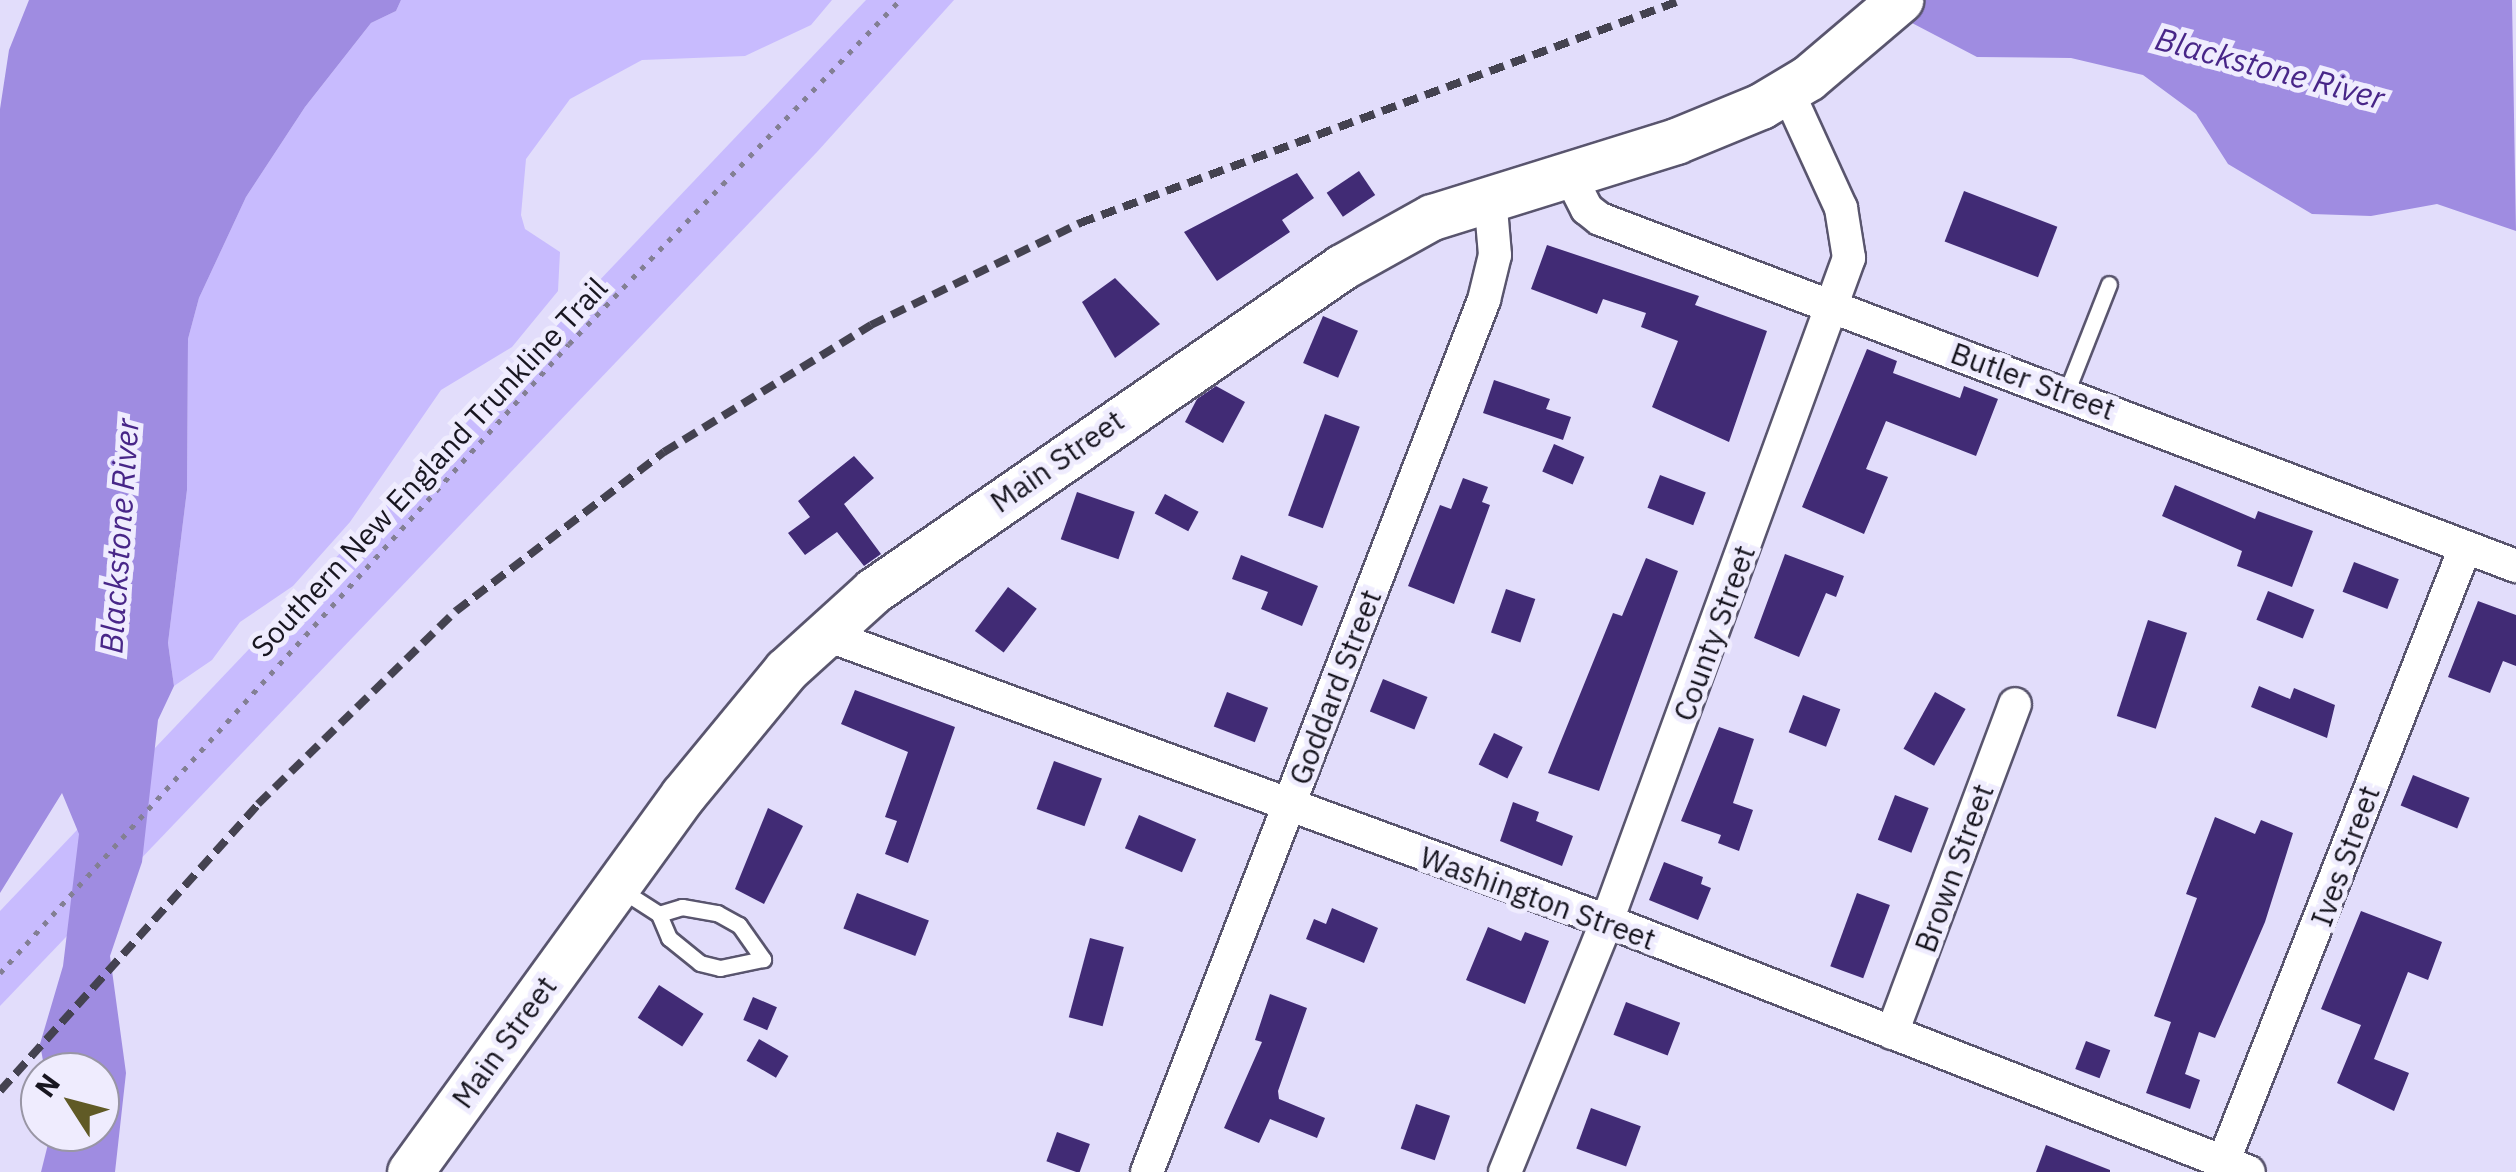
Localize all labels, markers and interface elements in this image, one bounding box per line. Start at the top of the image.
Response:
water label: Blackstone River [2151,19,2389,117]
street label: Southern New England Trunkline Trail [243,270,615,664]
street label: Butler Street [1946,335,2120,427]
street label: Main Street [983,402,1131,520]
water label: Blackstone River [92,417,146,655]
street label: County Street [1666,540,1762,726]
street label: Goddard Street [1281,584,1389,790]
street label: Brown Street [1907,779,2001,957]
street label: Ives Street [2303,781,2387,931]
street label: Washington Street [1415,839,1661,957]
street label: Main Street [444,969,564,1115]
north arrow [20,1052,120,1152]
text: N [26,1066,68,1104]

